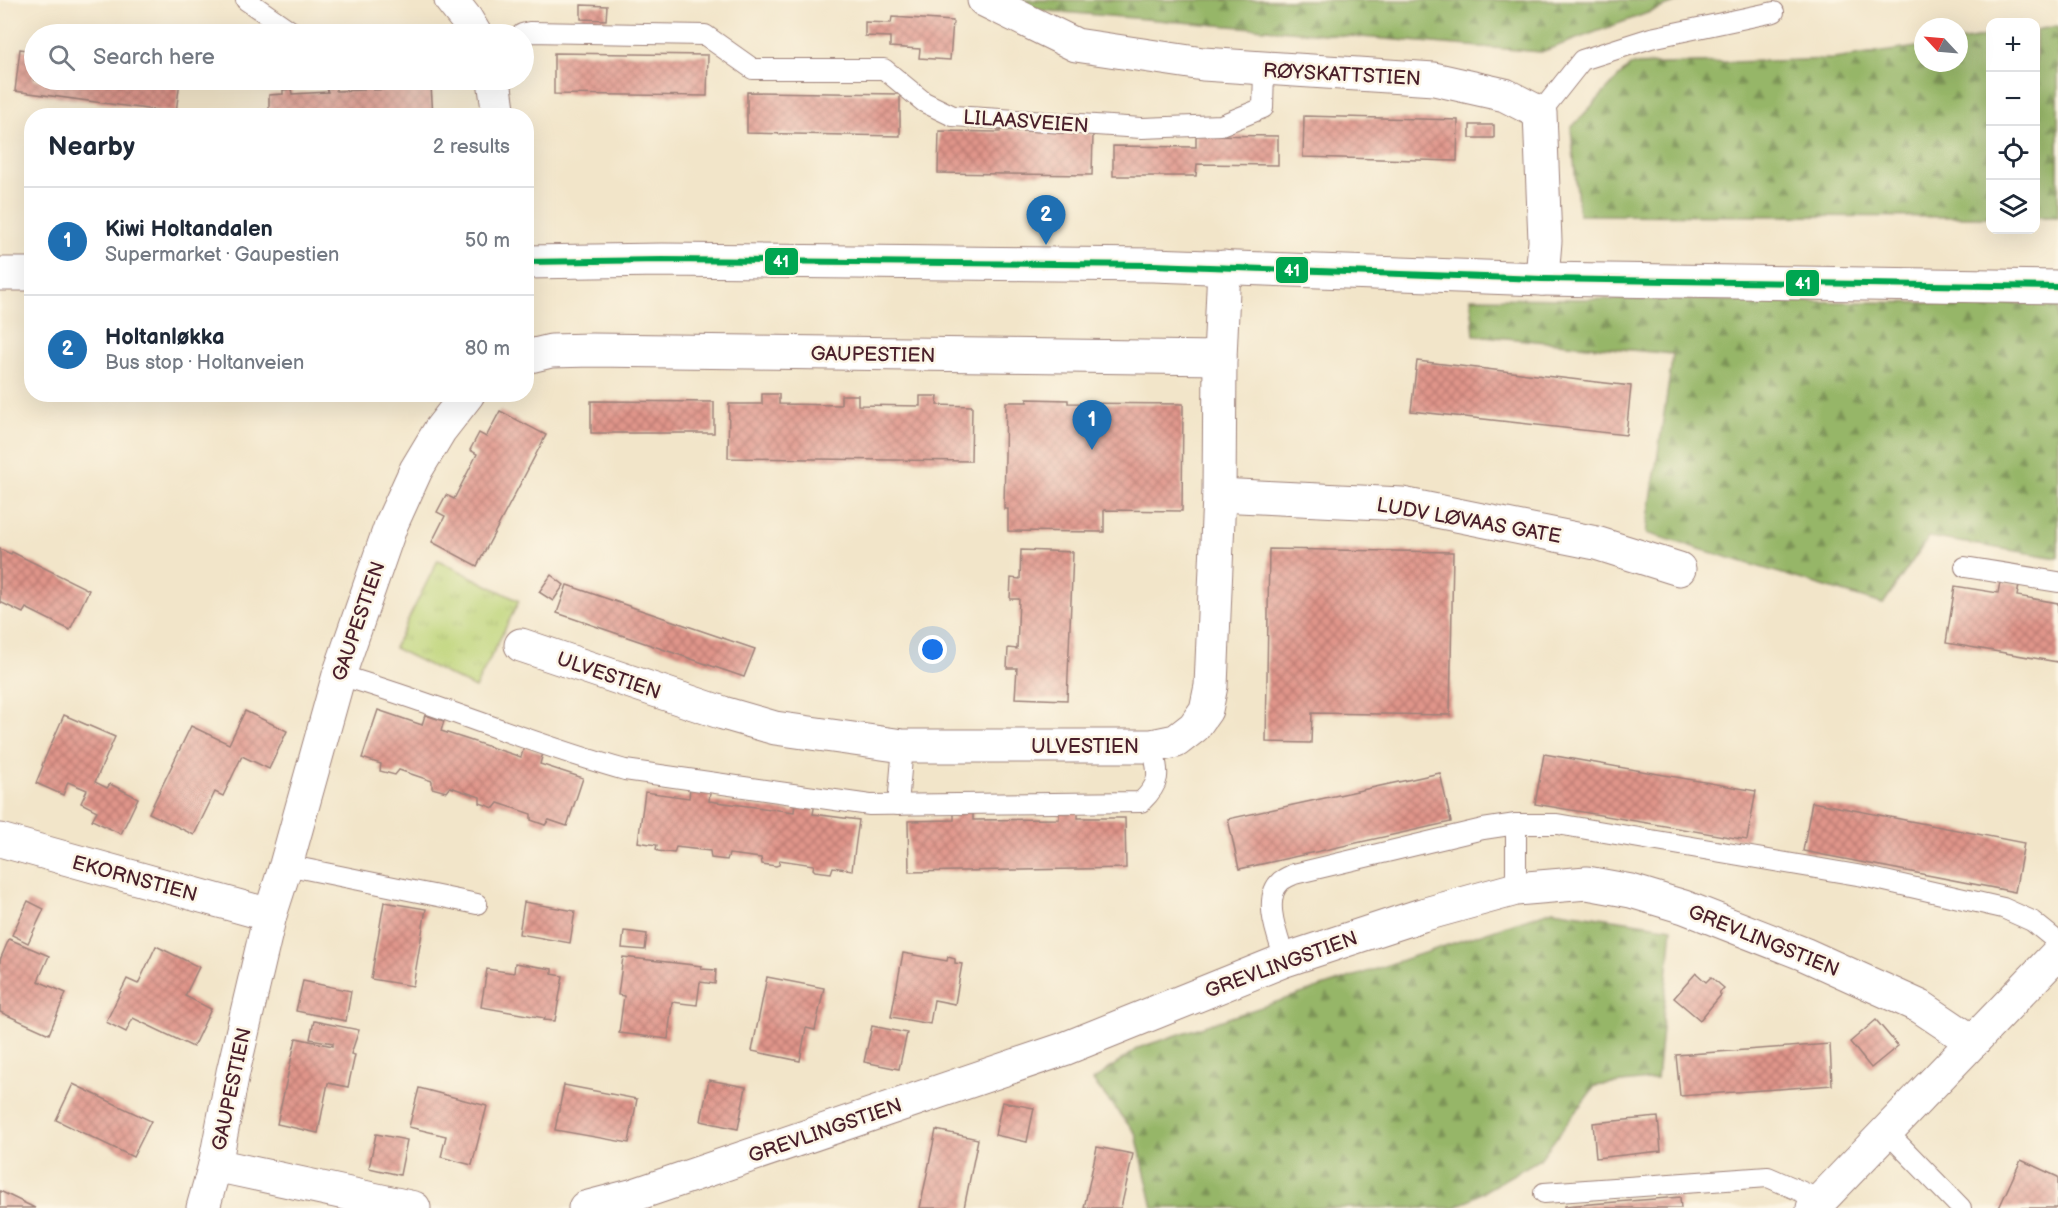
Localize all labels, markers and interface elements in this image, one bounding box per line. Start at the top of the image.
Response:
north arrow [1914,18,1968,72]
map controls [1986,18,2040,234]
button: + [1986,18,2040,72]
search box [24,24,534,90]
icon: search [45,41,78,74]
text: Search here [93,44,215,71]
street label: RØYSKATTSTIEN [1262,59,1422,91]
button: − [1986,72,2040,126]
street label: LILAASVEIEN [962,106,1089,138]
button: locate [1986,126,2040,180]
text: Nearby [48,132,135,163]
text: 2 results [433,135,510,159]
button: layers [1986,180,2040,234]
pin: 2 [1026,196,1066,245]
text: Kiwi Holtandalen [105,216,273,243]
text: 1 [63,229,72,253]
text: 50 m [465,229,510,253]
text: Supermarket · Gaupestien [105,243,339,267]
line badge: 41 [764,247,799,276]
text: 41 [773,253,789,272]
line badge: 41 [1275,256,1309,284]
text: 41 [1284,262,1300,281]
line badge: 41 [1785,269,1820,297]
text: 41 [1795,275,1811,294]
text: Holtanløkka [105,324,225,351]
text: 2 [62,337,73,361]
text: 80 m [465,337,510,361]
street label: GAUPESTIEN [810,342,936,368]
text: Bus stop · Holtanveien [105,351,304,375]
pin: 1 [1072,400,1112,450]
street label: LUDV LØVAAS GATE [1375,493,1563,549]
street label: GAUPESTIEN [327,558,391,684]
your location [918,635,947,664]
street label: ULVESTIEN [554,647,664,705]
street label: ULVESTIEN [1031,735,1139,759]
street label: EKORNSTIEN [70,851,200,907]
street label: GREVLINGSTIEN [1685,900,1843,982]
street label: GREVLINGSTIEN [1202,926,1361,1004]
street label: GAUPESTIEN [207,1026,257,1153]
street label: GREVLINGSTIEN [745,1093,905,1168]

